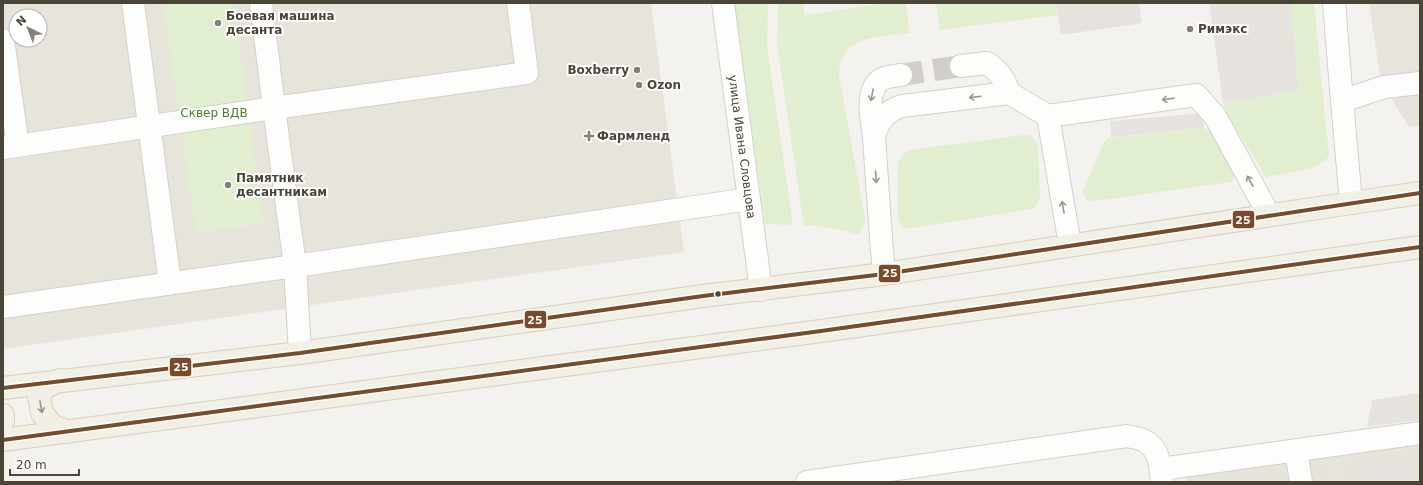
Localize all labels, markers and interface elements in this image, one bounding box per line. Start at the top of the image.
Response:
north arrow [8,8,48,48]
place label: Боевая машина десанта [226,9,335,37]
text: N [14,13,29,29]
marker: Боевая машина десанта [213,18,223,28]
place label: Римэкс [1198,22,1247,36]
marker: Римэкс [1185,24,1195,34]
place label: Boxberry [567,63,629,77]
marker: Boxberry [632,65,642,75]
street label: улица Ивана Словцова [726,74,758,219]
place label: Ozon [647,78,681,92]
marker: Ozon [634,80,644,90]
one-way arrow [868,88,876,101]
one-way arrow [969,93,982,101]
one-way arrow [1162,95,1175,103]
park label: Сквер ВДВ [180,106,248,120]
place label: Фармленд [597,129,671,143]
marker: Фармленд [584,131,594,141]
one-way arrow [873,170,880,183]
place label: Памятник десантникам [236,171,327,199]
one-way arrow [1246,175,1254,187]
marker: Памятник десантникам [223,180,233,190]
one-way arrow [1059,201,1067,214]
line badge: 25 [1232,210,1255,229]
text: 25 [1235,214,1251,227]
line badge: 25 [878,264,901,283]
text: 25 [882,267,898,280]
unlabelled marker [713,289,723,299]
line badge: 25 [524,310,547,329]
text: 25 [527,314,543,327]
line badge: 25 [169,357,192,377]
text: 25 [173,361,189,374]
one-way arrow [37,400,45,413]
scale bar [10,451,79,477]
text: 20 m [16,458,47,472]

